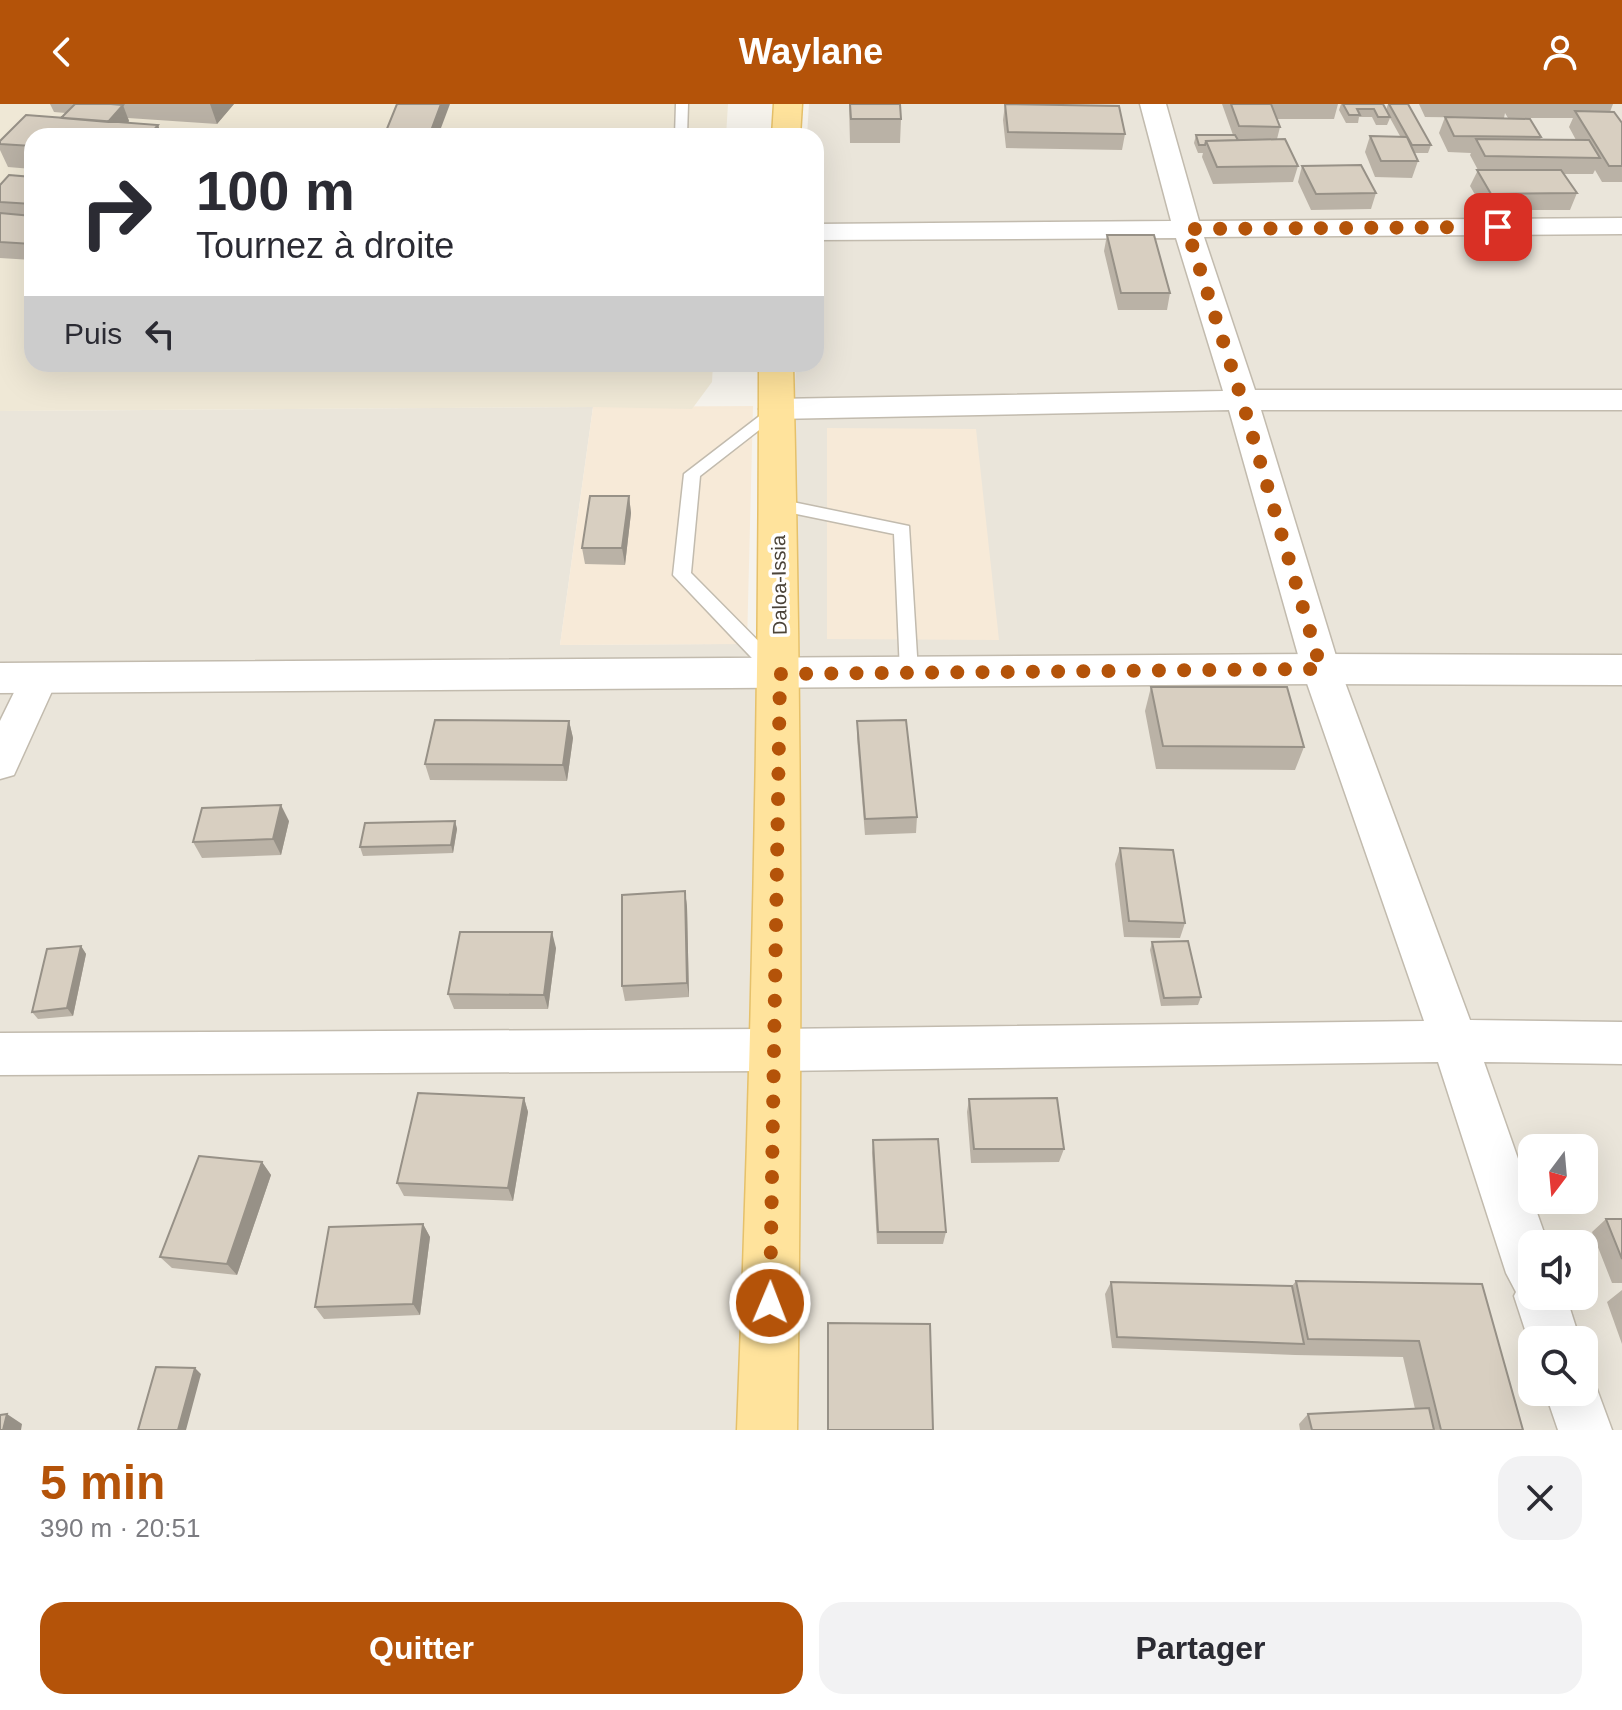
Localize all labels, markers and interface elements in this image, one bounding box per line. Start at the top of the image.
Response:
icon: back [40,30,84,74]
icon: person [1538,30,1582,74]
text: Waylane [739,31,883,72]
text: 100 m [196,159,355,222]
icon: right [64,160,168,264]
pin [1464,193,1532,261]
icon: arrive [1476,205,1520,249]
text: Tournez à droite [196,225,454,266]
icon: left [138,312,182,356]
text: Puis [64,317,122,350]
street label: Daloa-Issia [767,534,791,635]
north arrow [1518,1134,1598,1214]
map controls [1518,1134,1598,1406]
button: sound [1518,1230,1598,1310]
position arrow [728,1261,812,1345]
button: search [1518,1326,1598,1406]
text: 5 min [40,1456,165,1509]
button: close [1498,1456,1582,1540]
text: 390 m · 20:51 [40,1513,200,1543]
button: Quitter [40,1602,803,1694]
button: Partager [819,1602,1582,1694]

